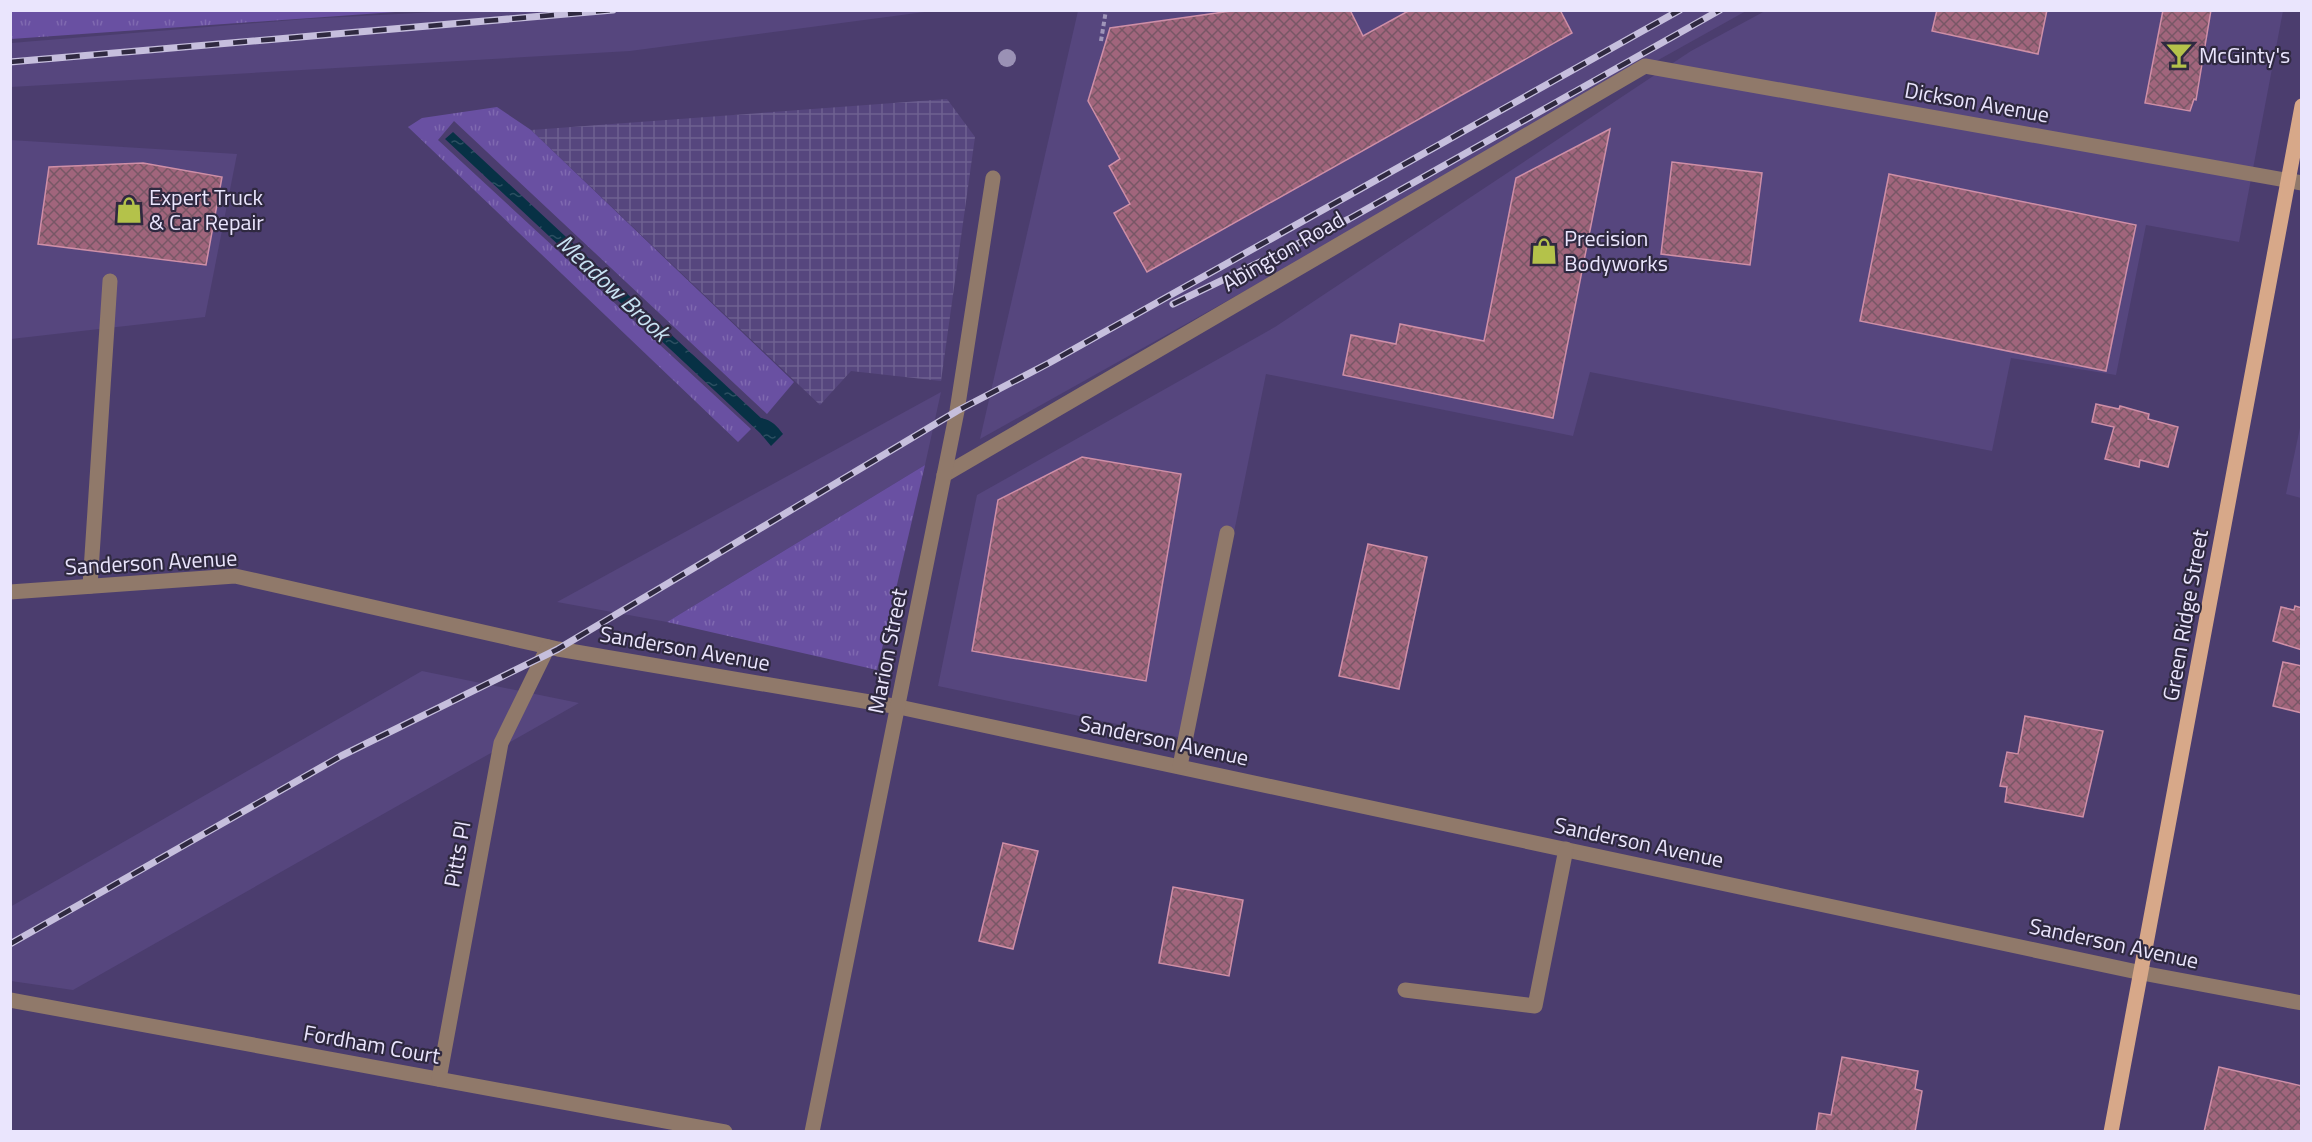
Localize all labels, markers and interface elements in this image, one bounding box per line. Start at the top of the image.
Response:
place label: McGinty's [2199,38,2290,72]
bar icon: McGinty's [2164,40,2194,70]
street label: Dickson Avenue [1902,73,2052,131]
place label: Expert Truck & Car Repair [149,180,264,239]
shop icon: Expert Truck & Car Repair [114,195,144,225]
street label: Abington Road [1216,202,1350,300]
place label: Precision Bodyworks [1564,221,1668,280]
water label: Meadow Brook [549,225,681,352]
shop icon: Precision Bodyworks [1529,236,1559,266]
street label: Green Ridge Street [2153,526,2217,704]
street label: Sanderson Avenue [64,541,238,583]
street label: Marion Street [858,585,916,717]
street label: Sanderson Avenue [597,616,773,680]
street label: Sanderson Avenue [1076,705,1252,775]
street label: Sanderson Avenue [1551,807,1727,877]
street label: Pitts Pl [434,818,480,890]
street label: Sanderson Avenue [2026,908,2202,978]
street label: Fordham Court [301,1015,443,1073]

